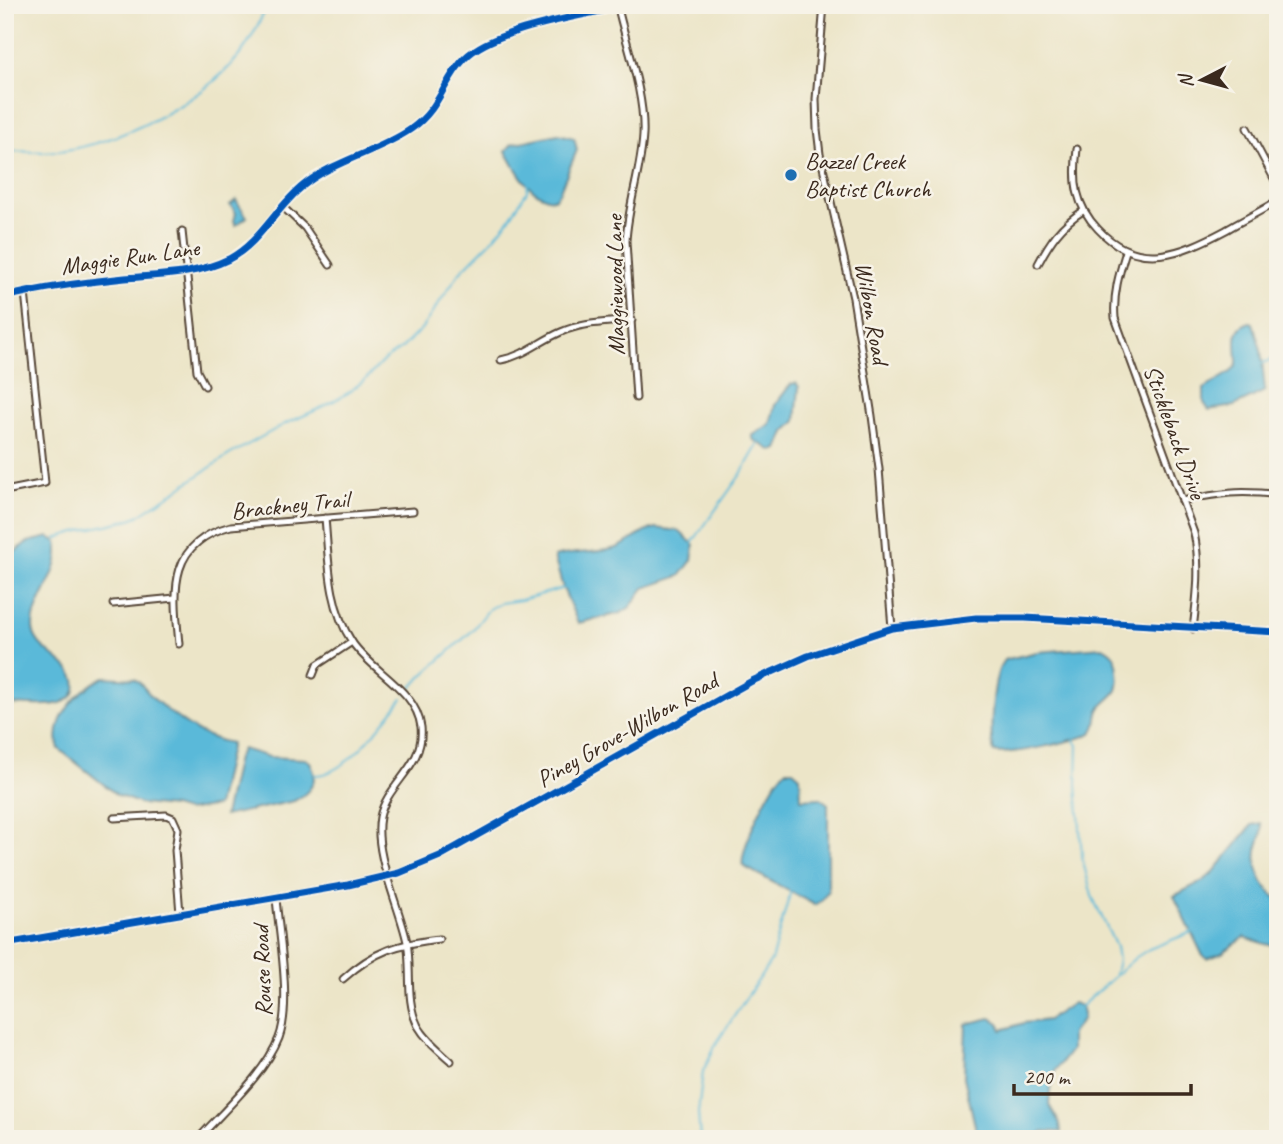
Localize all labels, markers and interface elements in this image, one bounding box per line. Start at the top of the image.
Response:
north arrow [1168,46,1238,116]
text: N [1173,71,1199,89]
place label: Bazzel Creek Baptist Church [805,146,932,204]
marker: Bazzel Creek Baptist Church [783,167,799,183]
street label: Maggiewood Lane [599,212,631,355]
street label: Maggie Run Lane [59,232,203,282]
street label: Wilbon Road [848,260,896,370]
street label: Stickleback Drive [1137,361,1214,505]
street label: Brackney Trail [230,483,354,526]
street label: Piney Grove-Wilbon Road [531,664,726,794]
street label: Rouse Road [245,921,279,1017]
scale bar [1014,1053,1190,1097]
text: 200 m [1024,1064,1071,1090]

